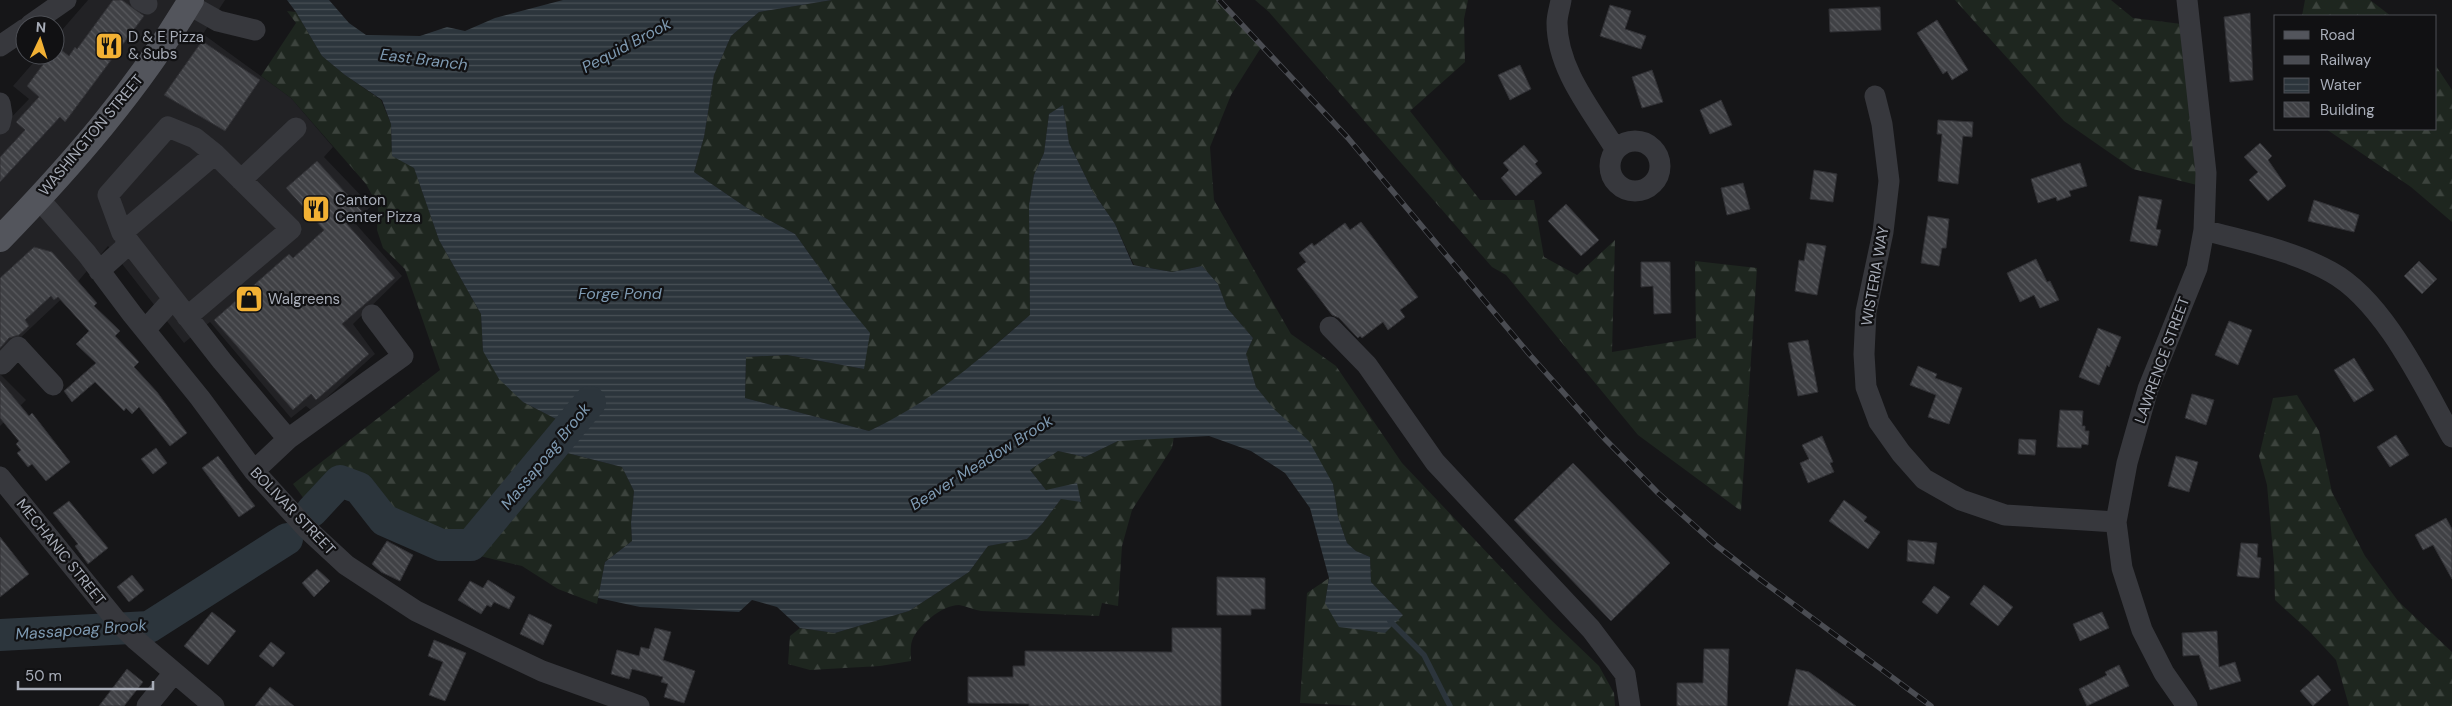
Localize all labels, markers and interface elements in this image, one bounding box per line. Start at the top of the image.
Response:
water label: Pequid Brook [578,13,675,78]
north arrow [15,15,65,65]
legend [2274,15,2437,130]
text: N [35,18,47,36]
text: Road [2320,25,2355,45]
place label: D & E Pizza & Subs [128,27,204,64]
restaurant icon: D & E Pizza & Subs [94,31,124,61]
water label: East Branch [379,44,469,75]
text: Railway [2320,50,2372,70]
street label: WASHINGTON STREET [34,70,148,200]
text: Water [2320,75,2362,95]
text: Building [2320,100,2375,120]
place label: Canton Center Pizza [335,190,421,227]
restaurant icon: Canton Center Pizza [301,194,331,224]
street label: WISTERIA WAY [1856,224,1894,327]
water label: Forge Pond [578,283,663,304]
shop icon: Walgreens [234,284,264,314]
place label: Walgreens [268,289,340,309]
street label: LAWRENCE STREET [2130,294,2194,426]
water label: Massapoag Brook [496,398,595,514]
water label: Beaver Meadow Brook [906,409,1057,515]
street label: BOLIVAR STREET [246,463,340,559]
street label: MECHANIC STREET [12,495,110,609]
water label: Massapoag Brook [15,614,148,645]
scale bar [18,658,152,690]
text: 50 m [25,666,62,686]

